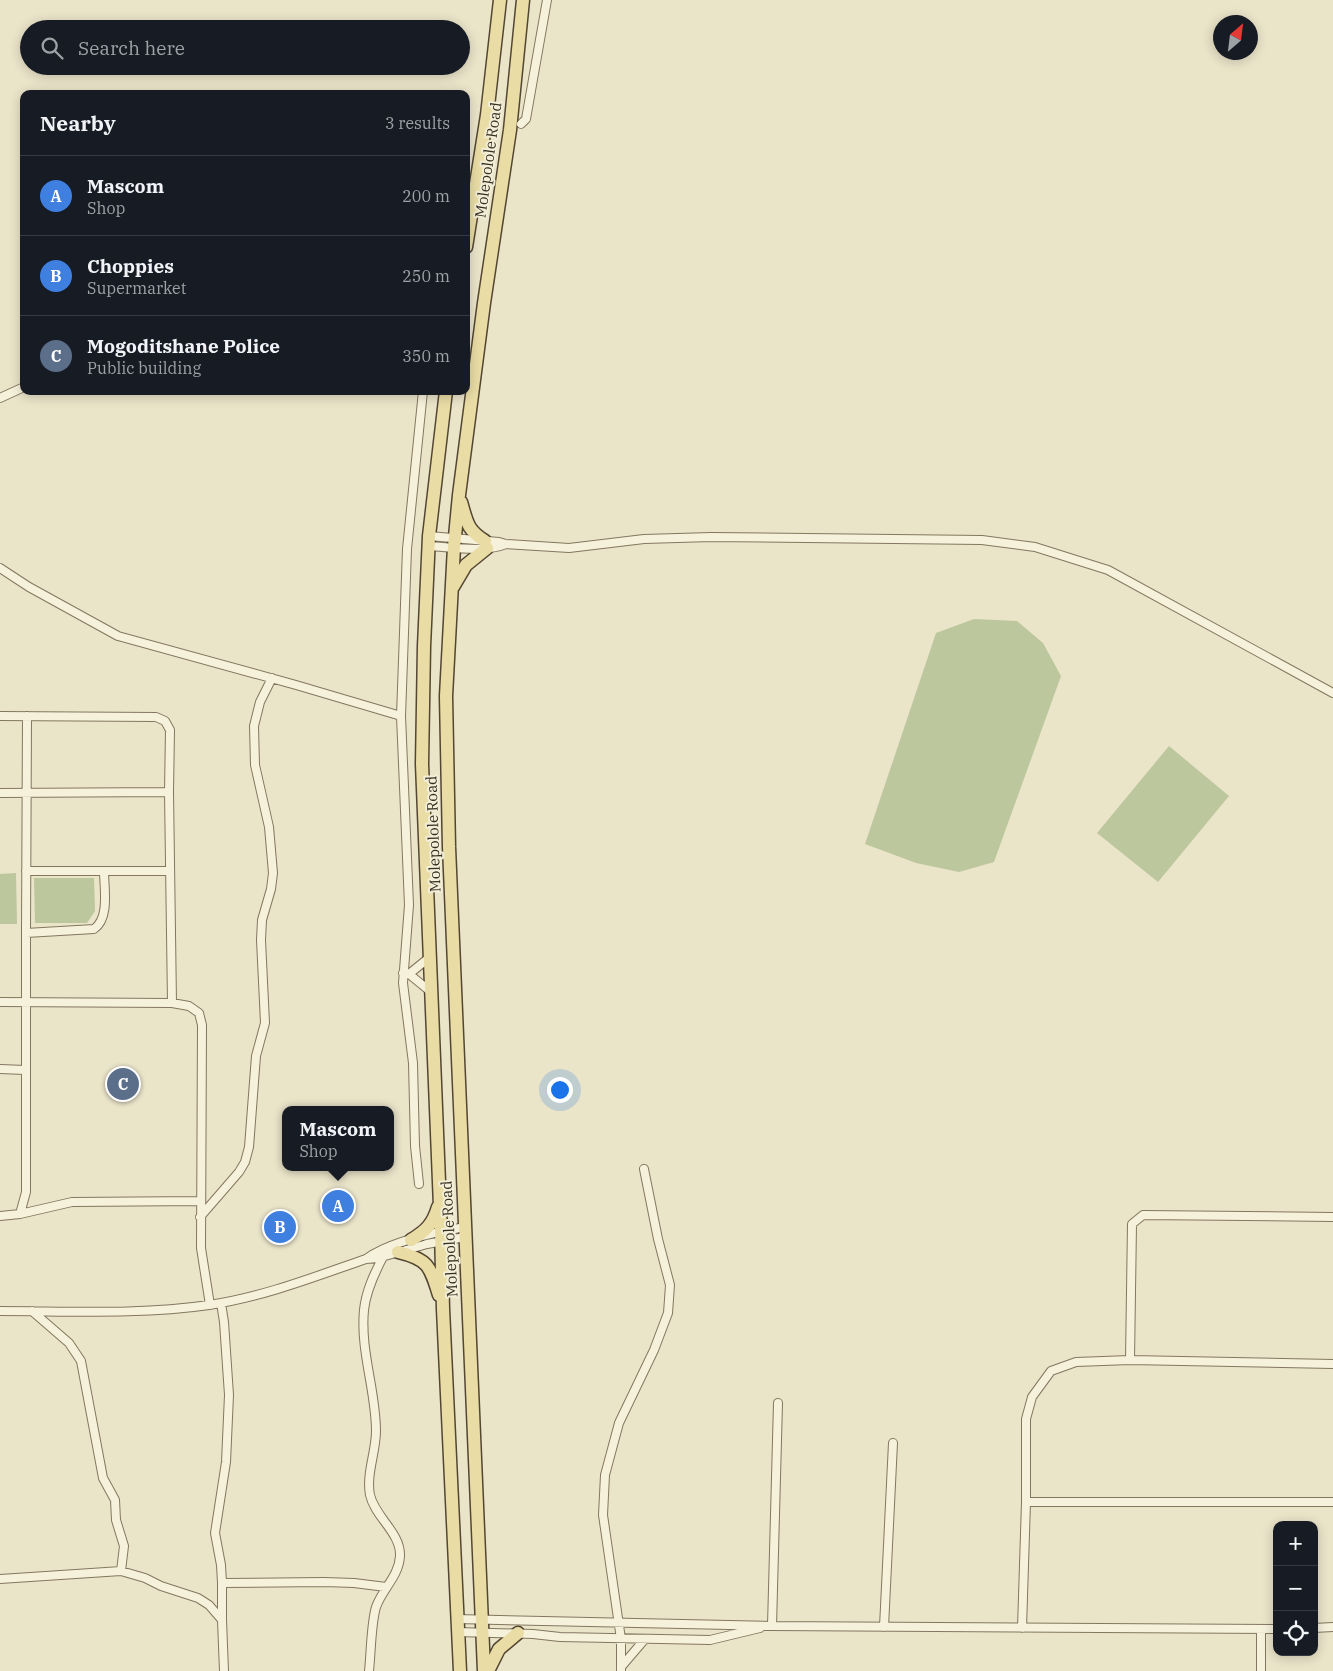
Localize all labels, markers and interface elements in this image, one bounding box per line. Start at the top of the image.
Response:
north arrow [1213,15,1258,60]
search box [20,20,470,75]
icon: search [38,34,66,62]
text: Search here [78,36,185,60]
street label: Molepolole Road [470,101,506,219]
text: Nearby [40,109,116,137]
text: 3 results [385,113,450,133]
text: Mascom [87,174,164,198]
text: A [50,186,62,206]
text: 200 m [402,186,450,206]
text: Shop [87,198,125,218]
text: Choppies [87,254,174,278]
text: B [50,266,62,286]
text: 250 m [402,266,450,286]
text: Supermarket [87,278,186,298]
text: Mogoditshane Police [87,334,280,358]
text: C [51,346,61,366]
text: 350 m [402,346,450,366]
text: Public building [87,358,201,378]
street label: Molepolole Road [421,775,445,893]
pin: C [107,1065,139,1103]
your location [547,1077,573,1103]
popup [282,1106,394,1171]
text: Mascom [299,1117,377,1141]
text: Shop [299,1141,338,1161]
street label: Molepolole Road [436,1180,462,1298]
pin: A [322,1187,354,1225]
pin: B [264,1208,296,1246]
map controls [1273,1521,1318,1656]
button: + [1273,1521,1318,1566]
button: − [1273,1566,1318,1611]
button: locate [1273,1611,1318,1656]

